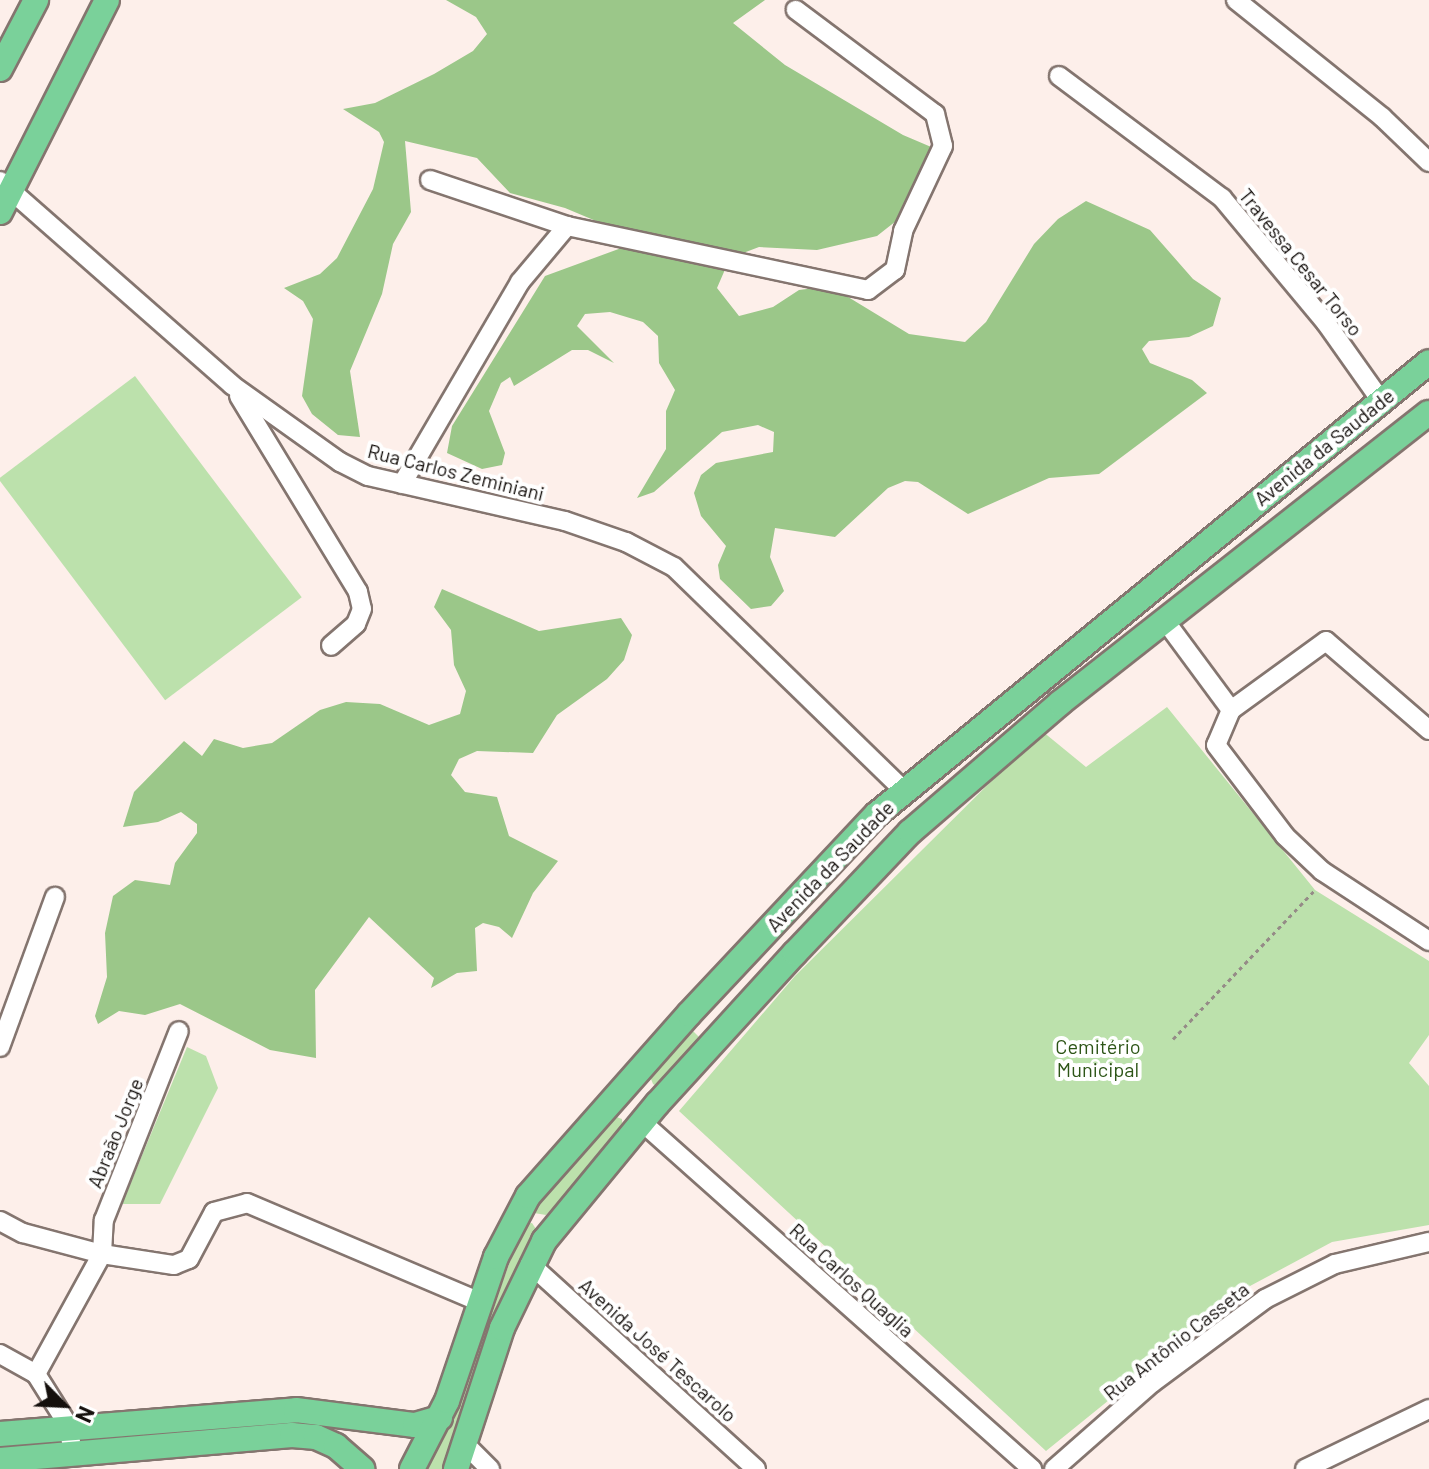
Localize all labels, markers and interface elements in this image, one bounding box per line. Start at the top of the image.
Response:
street label: Travessa Cesar Torso [1234,183,1368,341]
street label: Avenida da Saudade [1249,383,1399,511]
street label: Rua Carlos Zeminiani [365,438,547,506]
street label: Avenida da Saudade [761,795,899,937]
park label: Cemitério Municipal [1055,1035,1141,1082]
street label: Abraão Jorge [82,1075,148,1191]
street label: Rua Carlos Quaglia [785,1218,919,1342]
street label: Avenida José Tescarolo [574,1273,742,1427]
street label: Rua Antônio Casseta [1099,1277,1253,1405]
north arrow [24,1365,104,1445]
text: N [71,1403,101,1427]

